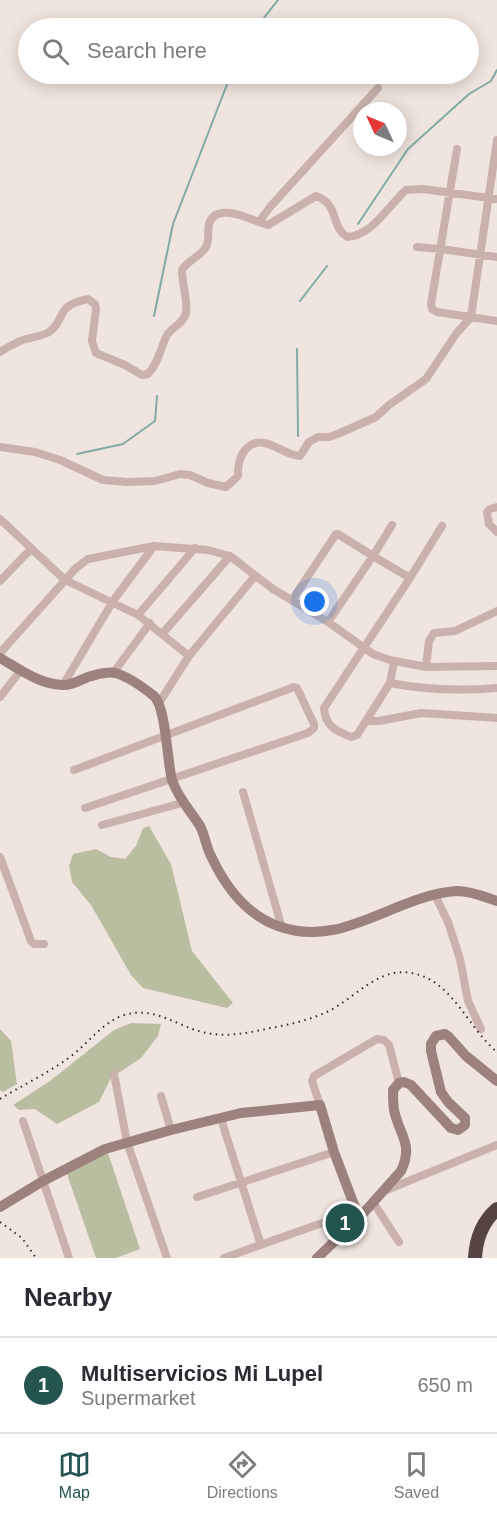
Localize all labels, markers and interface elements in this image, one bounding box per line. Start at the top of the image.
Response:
search box [18,18,479,84]
icon: search [39,35,72,68]
text: Search here [87,38,207,63]
north arrow [353,102,407,156]
your location [300,587,329,616]
pin: 1 [326,1200,364,1246]
text: Nearby [24,1282,112,1312]
text: Multiservicios Mi Lupel [81,1361,323,1386]
text: 1 [38,1374,49,1396]
text: 650 m [417,1374,473,1396]
text: Supermarket [81,1387,196,1409]
tab: Map [58,1448,91,1502]
tab: Directions [207,1448,278,1502]
tab: Saved [394,1448,439,1502]

